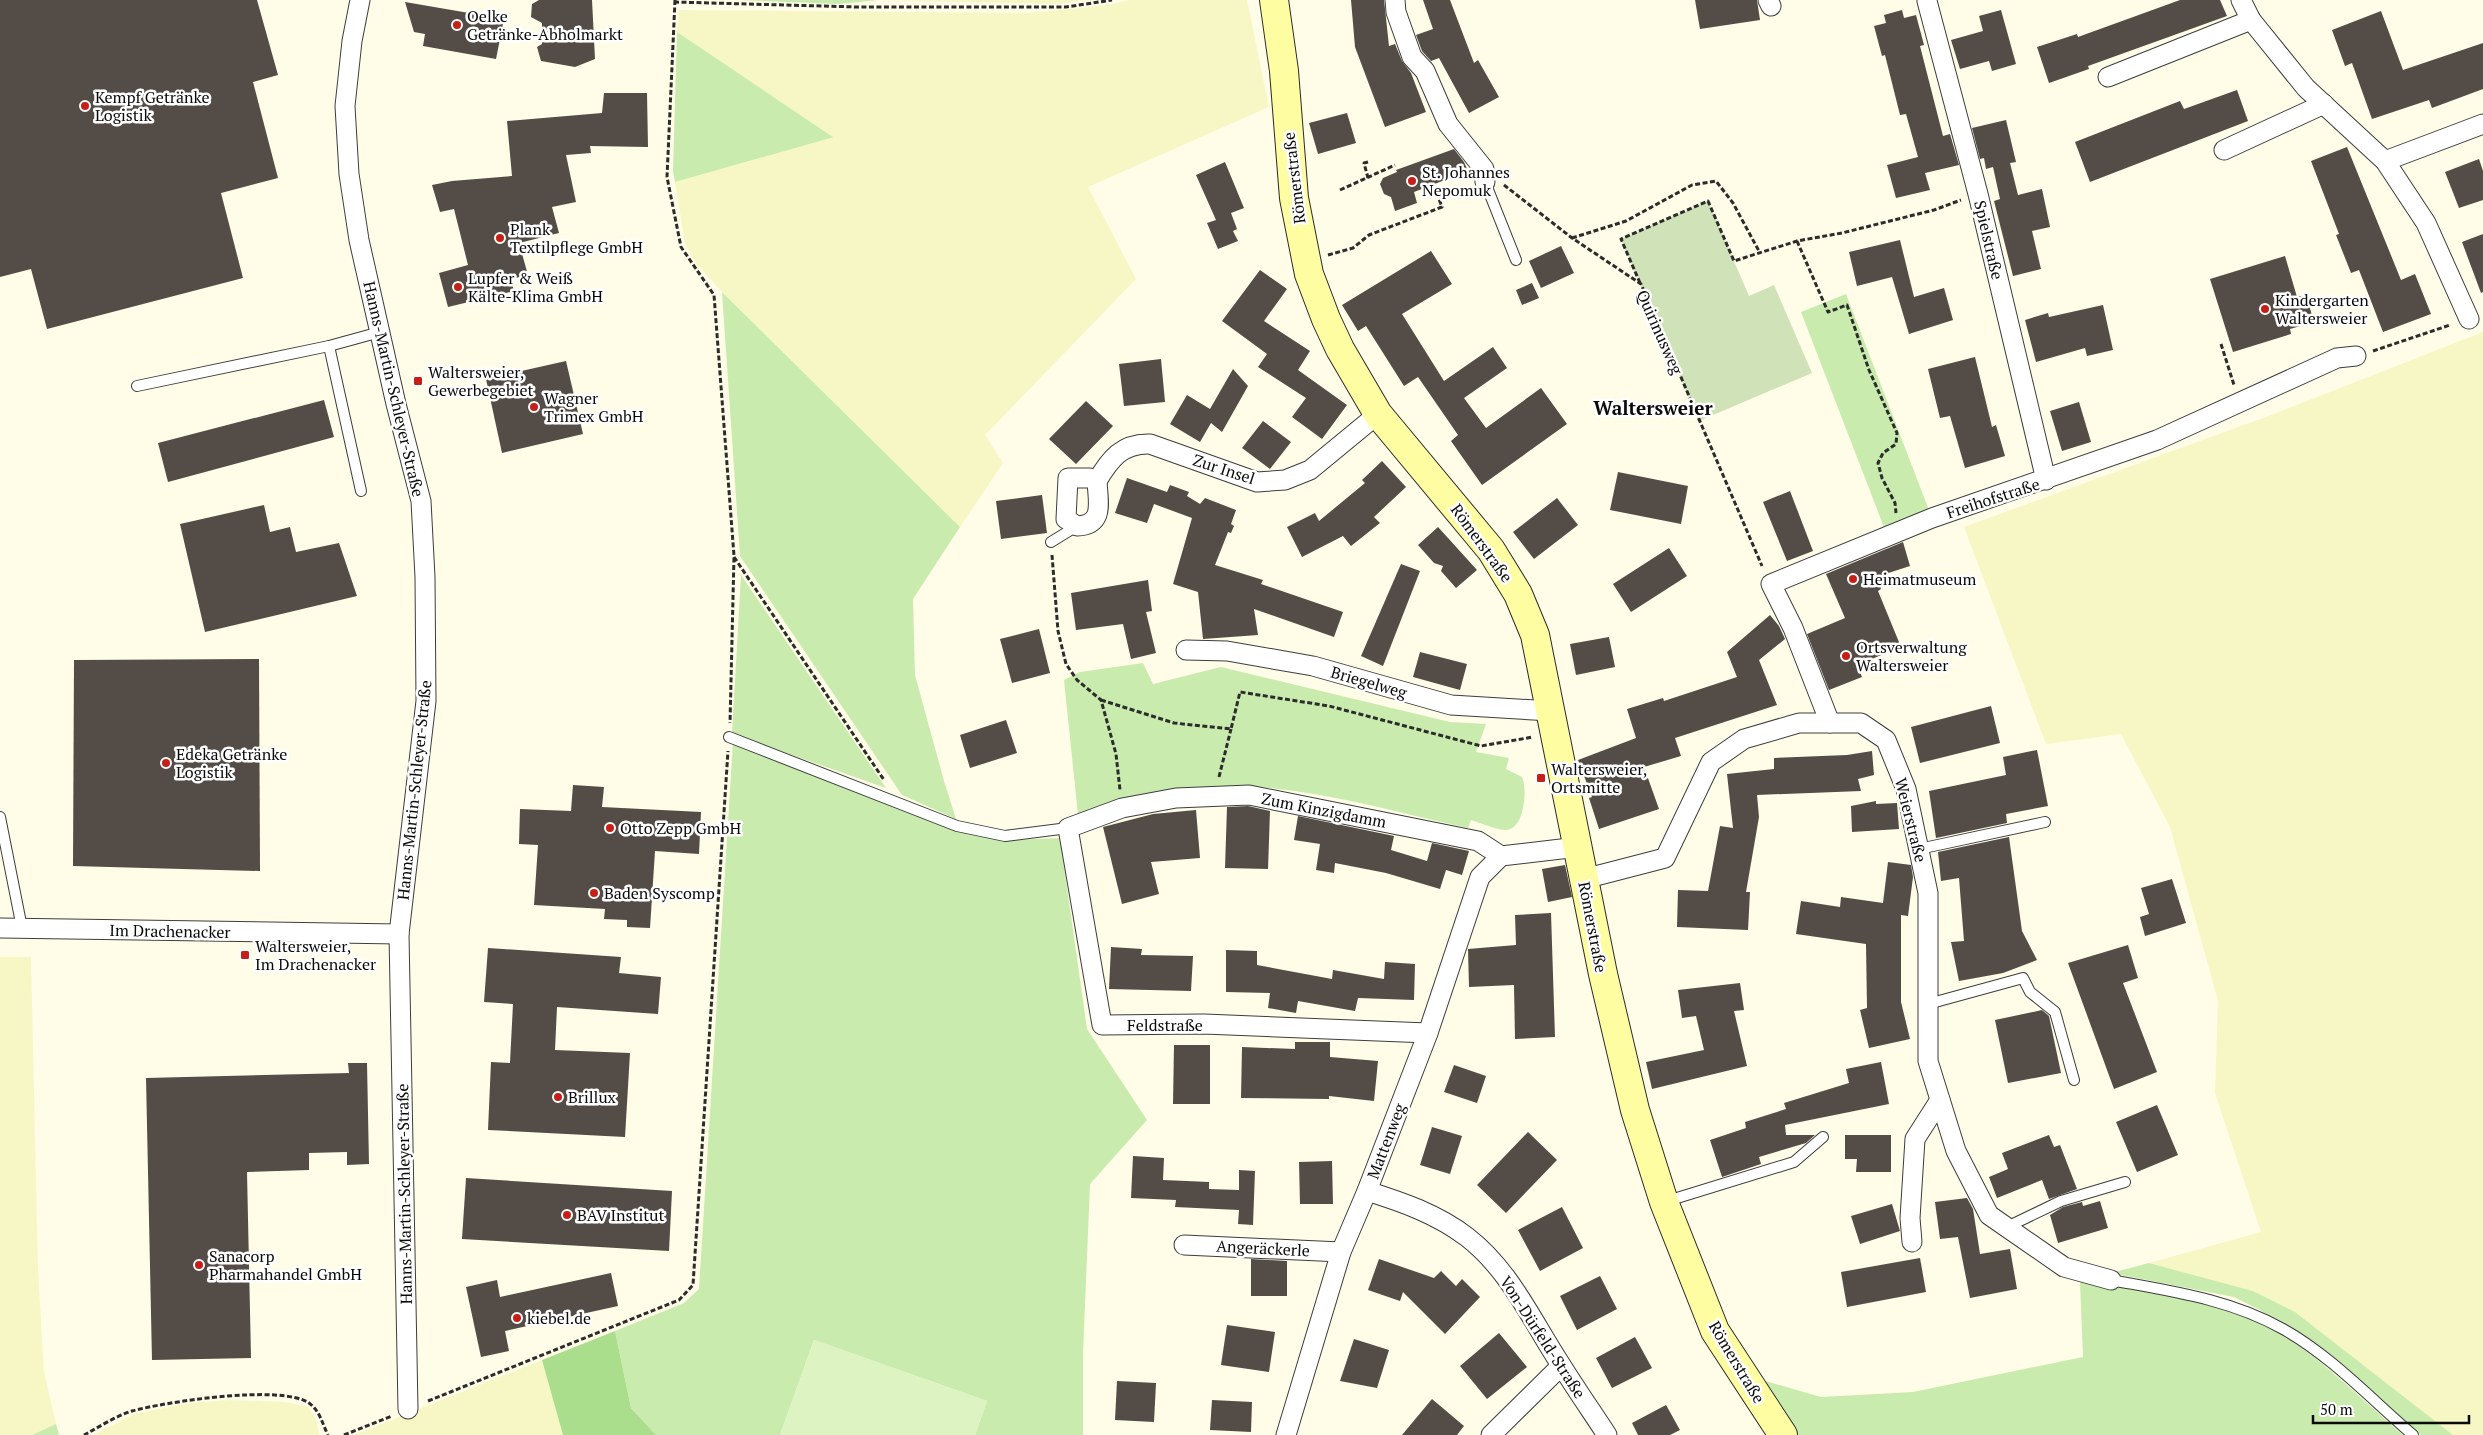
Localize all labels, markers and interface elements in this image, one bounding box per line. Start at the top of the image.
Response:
place label: Oelke Getränke-Abholmarkt [467,5,623,45]
marker: Oelke Getränke-Abholmarkt [451,19,463,31]
place label: Kempf Getränke Logistik [95,86,210,126]
marker: Kempf Getränke Logistik [79,100,91,112]
street label: Römerstraße [1277,131,1311,225]
place label: St. Johannes Nepomuk [1422,161,1510,201]
marker: St. Johannes Nepomuk [1406,175,1418,187]
street label: Spielstraße [1969,198,2009,282]
place label: Plank Textilpflege GmbH [510,218,643,258]
marker: Plank Textilpflege GmbH [494,232,506,244]
place label: Lupfer & Weiß Kälte-Klima GmbH [468,267,603,307]
street label: Hanns-Martin-Schleyer-Straße [358,279,430,499]
marker: Lupfer & Weiß Kälte-Klima GmbH [452,281,464,293]
street label: Quirinusweg [1632,286,1689,378]
place label: Kindergarten Waltersweier [2275,289,2369,329]
marker: Kindergarten Waltersweier [2259,303,2271,315]
place label: Waltersweier, Gewerbegebiet [428,361,534,401]
marker: Waltersweier, Gewerbegebiet [412,375,424,387]
place label: Wagner Trimex GmbH [544,387,644,427]
district label: Waltersweier [1593,395,1713,420]
marker: Wagner Trimex GmbH [528,401,540,413]
street label: Zur Insel [1190,449,1258,489]
street label: Freihofstraße [1944,473,2042,523]
street label: Römerstraße [1446,499,1518,587]
place label: Heimatmuseum [1863,568,1976,590]
marker: Heimatmuseum [1847,573,1859,585]
place label: Ortsverwaltung Waltersweier [1856,636,1967,676]
marker: Ortsverwaltung Waltersweier [1840,650,1852,662]
street label: Briegelweg [1328,661,1410,703]
street label: Hanns-Martin-Schleyer-Straße [392,679,436,901]
place label: Edeka Getränke Logistik [176,743,287,783]
marker: Edeka Getränke Logistik [160,757,172,769]
place label: Waltersweier, Ortsmitte [1551,758,1647,798]
marker: Waltersweier, Ortsmitte [1535,772,1547,784]
street label: Weierstraße [1890,775,1932,865]
street label: Zum Kinzigdamm [1260,787,1389,833]
place label: Otto Zepp GmbH [620,817,741,839]
marker: Otto Zepp GmbH [604,822,616,834]
street label: Römerstraße [1573,880,1613,974]
place label: Baden Syscomp [604,882,715,904]
marker: Baden Syscomp [588,887,600,899]
street label: Im Drachenacker [109,919,232,943]
place label: Waltersweier, Im Drachenacker [255,935,377,975]
marker: Waltersweier, Im Drachenacker [239,949,251,961]
street label: Feldstraße [1127,1014,1203,1036]
street label: Hanns-Martin-Schleyer-Straße [391,1083,417,1305]
place label: Brillux [568,1086,617,1108]
marker: Brillux [552,1091,564,1103]
street label: Mattenweg [1362,1100,1411,1182]
place label: BAV Institut [577,1204,664,1226]
marker: BAV Institut [561,1209,573,1221]
street label: Angeräckerle [1216,1235,1310,1261]
place label: Sanacorp Pharmahandel GmbH [209,1245,362,1285]
marker: Sanacorp Pharmahandel GmbH [193,1259,205,1271]
street label: Von-Dürfeld-Straße [1495,1271,1591,1403]
place label: kiebel.de [527,1307,591,1329]
marker: kiebel.de [511,1312,523,1324]
street label: Römerstraße [1704,1317,1770,1407]
scale bar [2313,1392,2469,1424]
text: 50 m [2320,1399,2353,1419]

